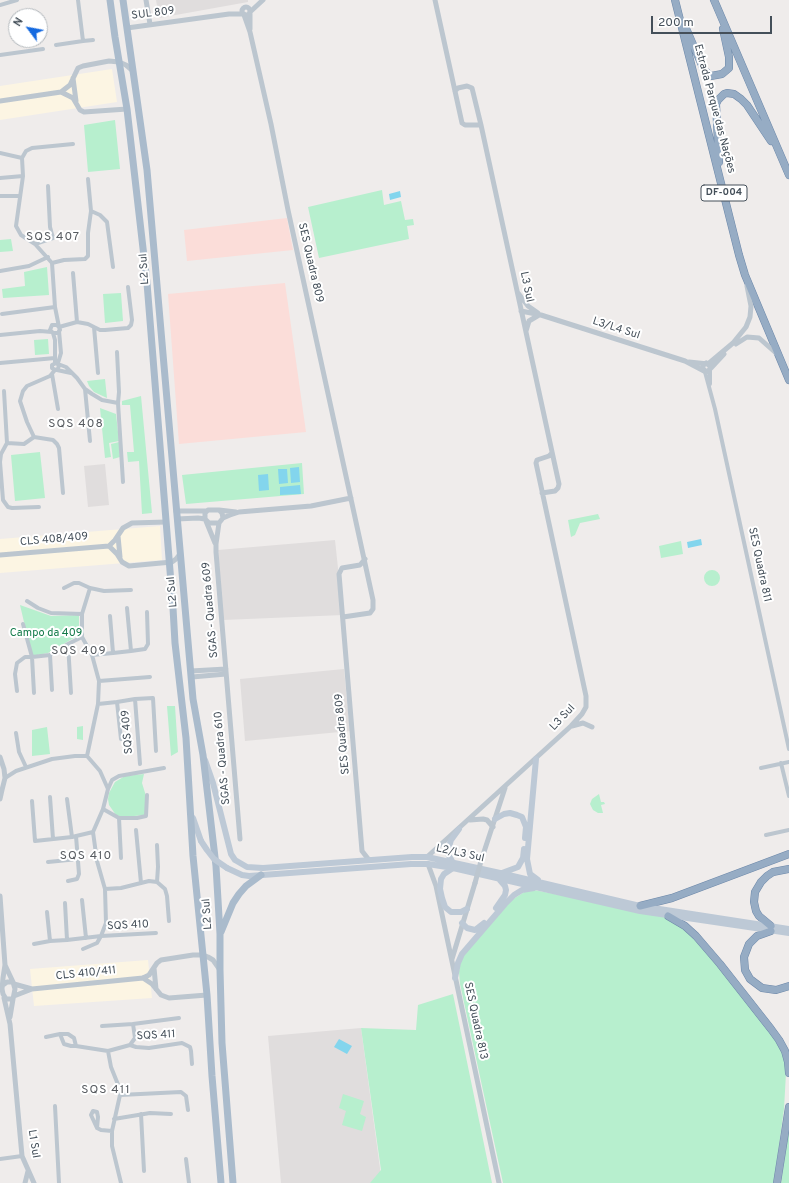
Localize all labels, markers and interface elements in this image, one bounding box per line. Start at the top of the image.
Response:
street label: SUL 809 [131,5,175,23]
north arrow [8,8,48,48]
scale bar [653,8,774,34]
text: N [11,15,27,29]
text: 200 m [658,15,694,31]
street label: Estrada Parque das Nações [690,43,738,175]
road number: DF-004 [701,185,747,201]
street label: SES Quadra 809 [294,222,326,304]
district label: SQS 407 [26,231,80,245]
street label: L2 Sul [137,253,153,285]
street label: L3 Sul [516,270,536,304]
street label: L3/L4 Sul [591,315,641,343]
district label: SQS 408 [48,418,104,432]
street label: SES Quadra 811 [745,526,773,604]
street label: CLS 408/409 [19,530,89,550]
street label: SGAS - Quadra 609 [200,561,222,659]
street label: L2 Sul [165,576,181,608]
park label: Campo da 409 [10,627,82,641]
district label: SQS 409 [51,645,107,659]
street label: SES Quadra 809 [333,693,353,775]
street label: L3 Sul [548,702,578,734]
street label: SQS 409 [119,709,137,755]
street label: SGAS - Quadra 610 [212,711,234,805]
street label: L2/L3 Sul [435,842,485,866]
district label: SQS 410 [60,850,112,864]
street label: L2 Sul [200,898,216,930]
street label: SQS 410 [107,918,149,934]
street label: CLS 410/411 [55,964,117,984]
street label: SES Quadra 813 [460,981,490,1061]
street label: SQS 411 [136,1028,176,1044]
district label: SQS 411 [81,1084,131,1098]
street label: L1 Sul [24,1129,42,1159]

